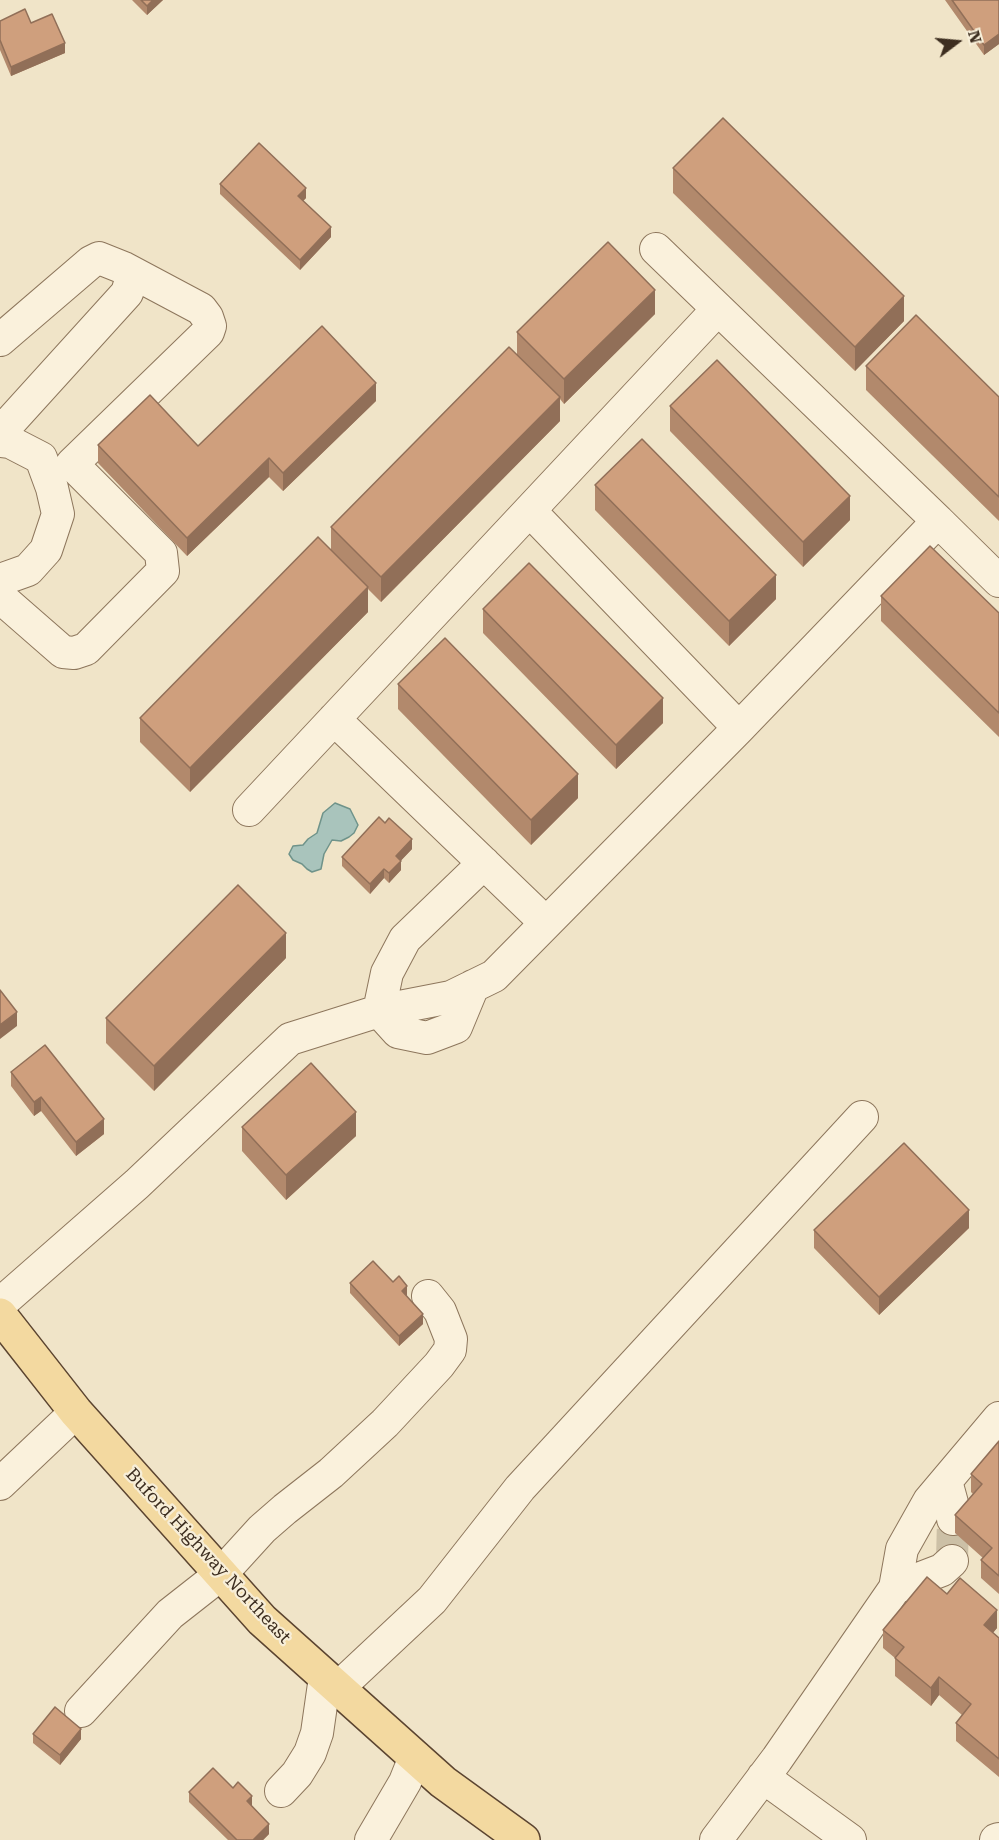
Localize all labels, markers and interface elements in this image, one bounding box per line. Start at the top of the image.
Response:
north arrow [927,12,987,72]
text: N [964,28,986,45]
street label: Buford Highway Northeast [121,1464,295,1648]

